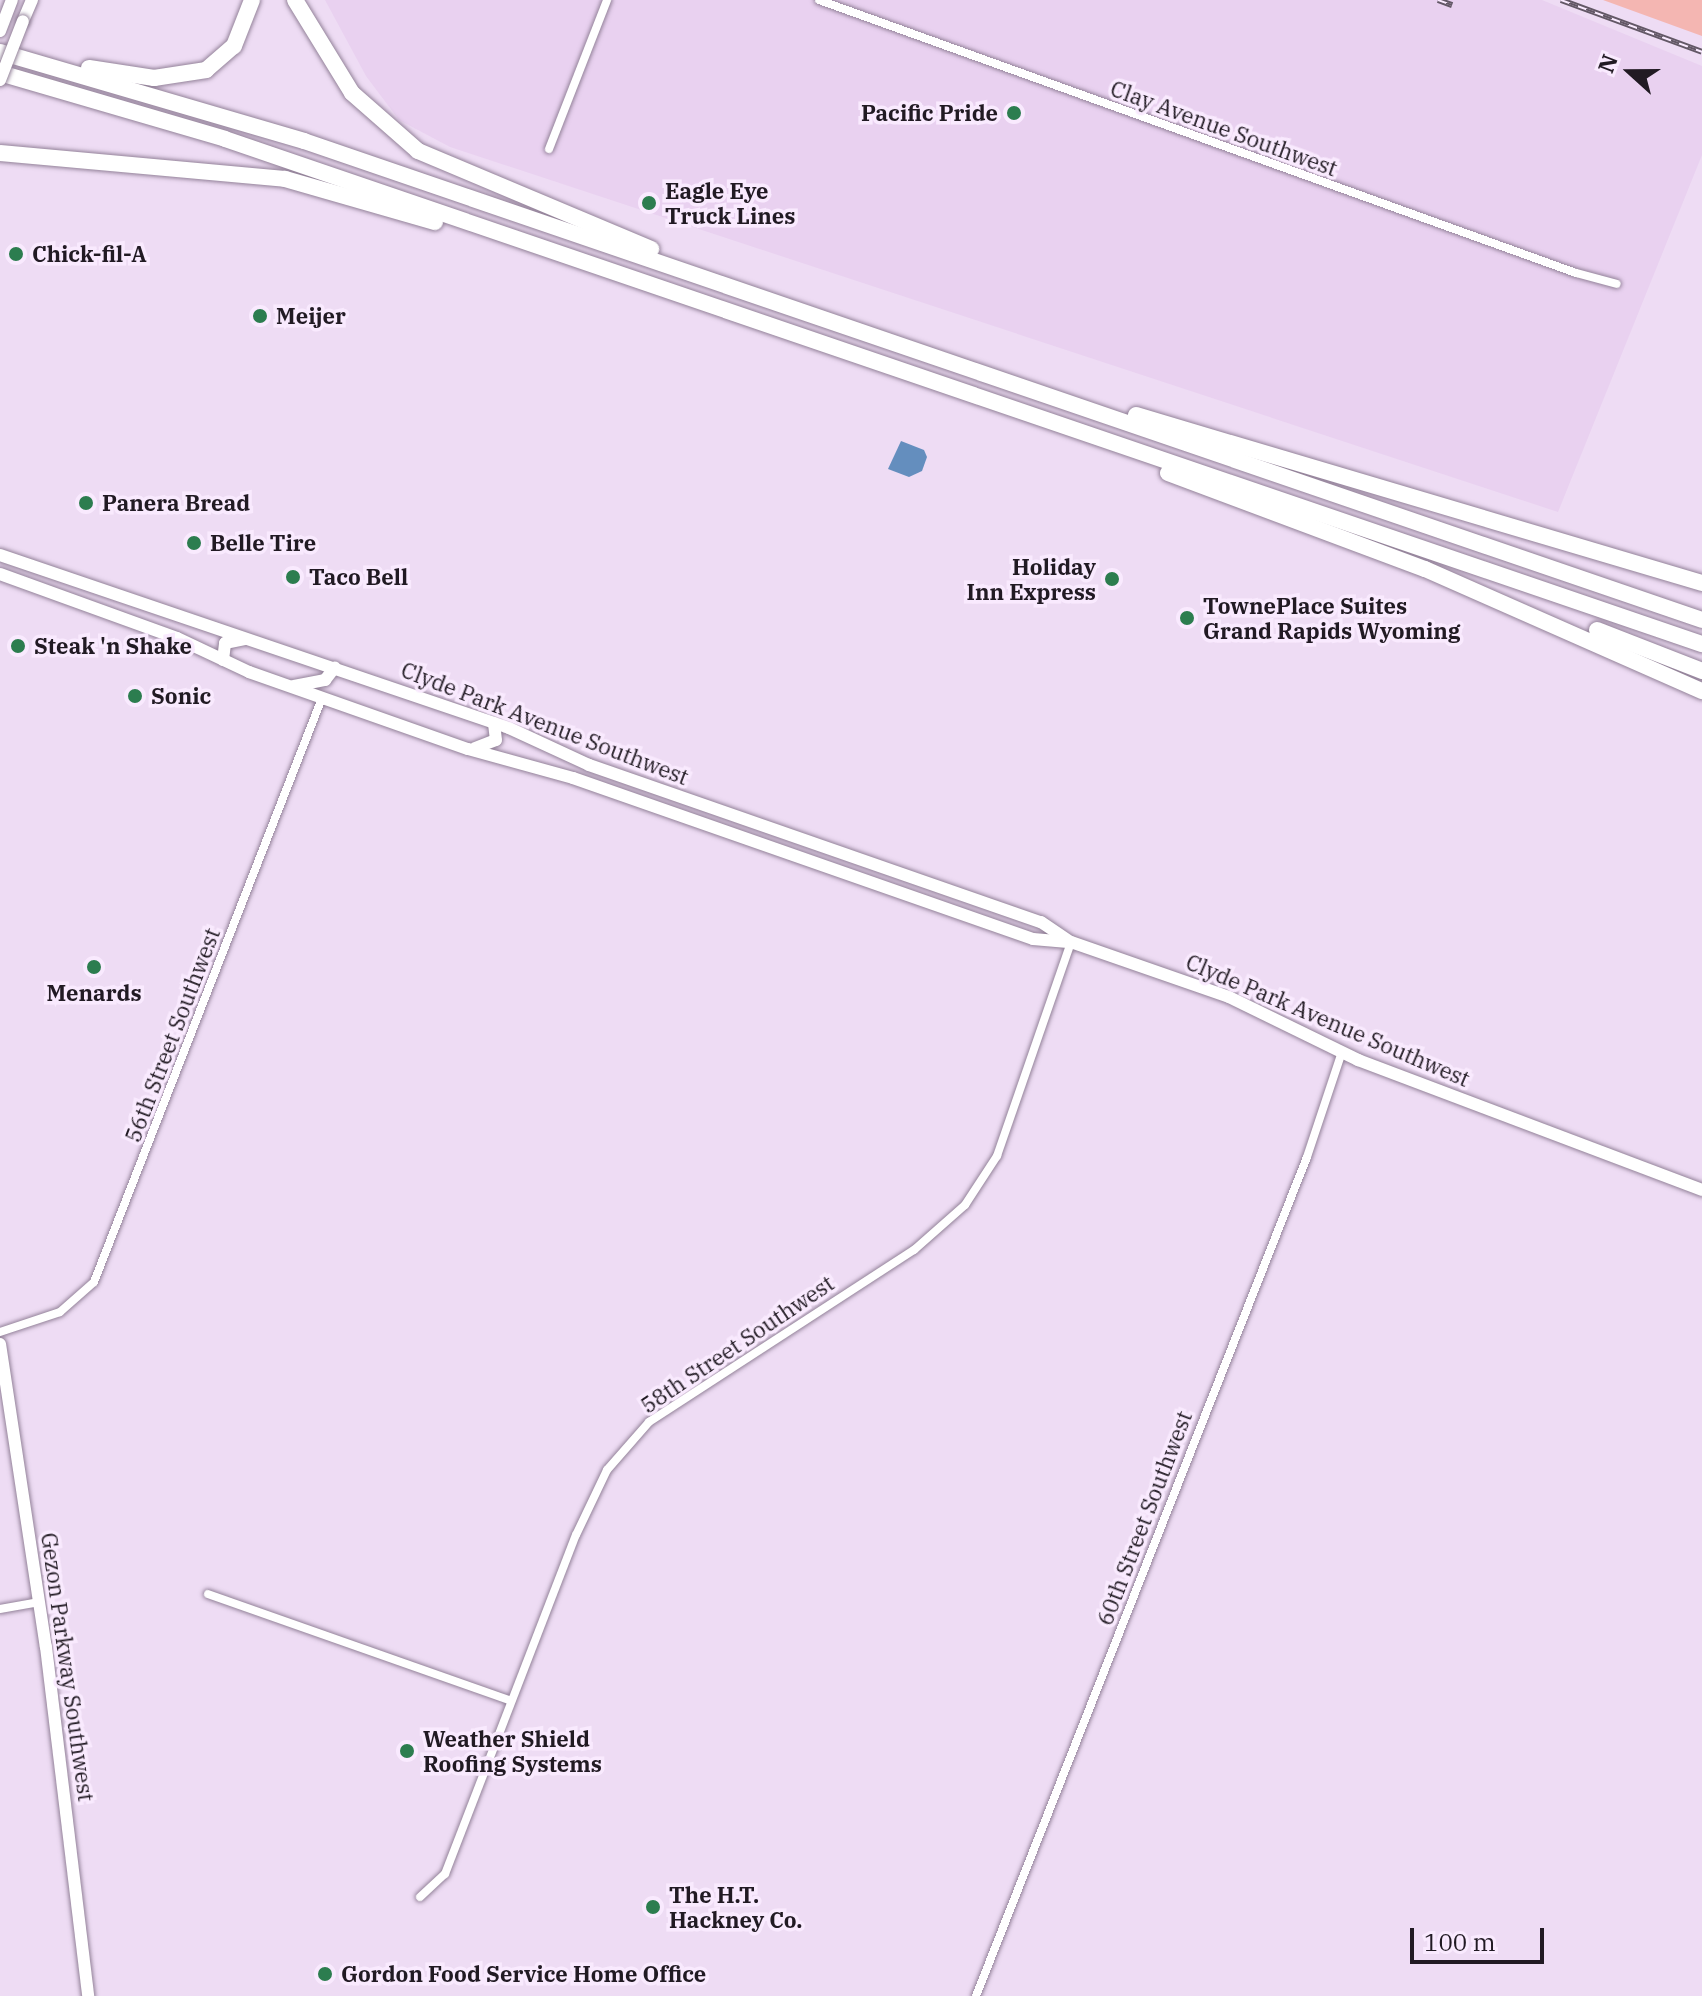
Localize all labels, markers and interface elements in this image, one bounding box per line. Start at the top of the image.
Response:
north arrow [1590,32,1670,112]
text: N [1590,50,1624,77]
street label: Clay Avenue Southwest [1107,75,1341,181]
place label: Pacific Pride [861,100,998,126]
marker: Pacific Pride [1005,104,1023,122]
place label: Eagle Eye Truck Lines [665,177,795,228]
marker: Eagle Eye Truck Lines [640,194,658,212]
place label: Chick-fil-A [32,241,147,267]
marker: Chick-fil-A [7,245,25,263]
place label: Meijer [276,303,346,329]
marker: Meijer [251,307,269,325]
place label: Panera Bread [102,490,250,516]
marker: Panera Bread [77,494,95,512]
place label: Belle Tire [210,530,316,556]
marker: Belle Tire [185,534,203,552]
place label: Holiday Inn Express [966,553,1096,604]
place label: Taco Bell [309,564,408,590]
marker: Taco Bell [284,568,302,586]
marker: Holiday Inn Express [1103,570,1121,588]
place label: TownePlace Suites Grand Rapids Wyoming [1203,592,1461,644]
marker: TownePlace Suites Grand Rapids Wyoming [1178,609,1196,627]
place label: Steak 'n Shake [34,633,192,659]
marker: Steak 'n Shake [9,637,27,655]
street label: Clyde Park Avenue Southwest [398,656,692,790]
place label: Sonic [151,683,211,709]
marker: Sonic [126,687,144,705]
street label: 56th Street Southwest [119,924,225,1146]
street label: Clyde Park Avenue Southwest [1182,948,1474,1092]
marker: Menards [85,958,103,976]
place label: Menards [46,980,142,1006]
street label: 58th Street Southwest [635,1270,839,1418]
street label: 60th Street Southwest [1091,1407,1197,1629]
street label: Gezon Parkway Southwest [36,1531,100,1803]
place label: Weather Shield Roofing Systems [423,1725,602,1776]
marker: Weather Shield Roofing Systems [398,1742,416,1760]
place label: The H.T. Hackney Co. [669,1881,802,1932]
marker: The H.T. Hackney Co. [644,1898,662,1916]
scale bar [1414,1912,1548,1962]
text: 100 m [1424,1926,1496,1958]
place label: Gordon Food Service Home Office [341,1961,706,1987]
marker: Gordon Food Service Home Office [316,1965,334,1983]

